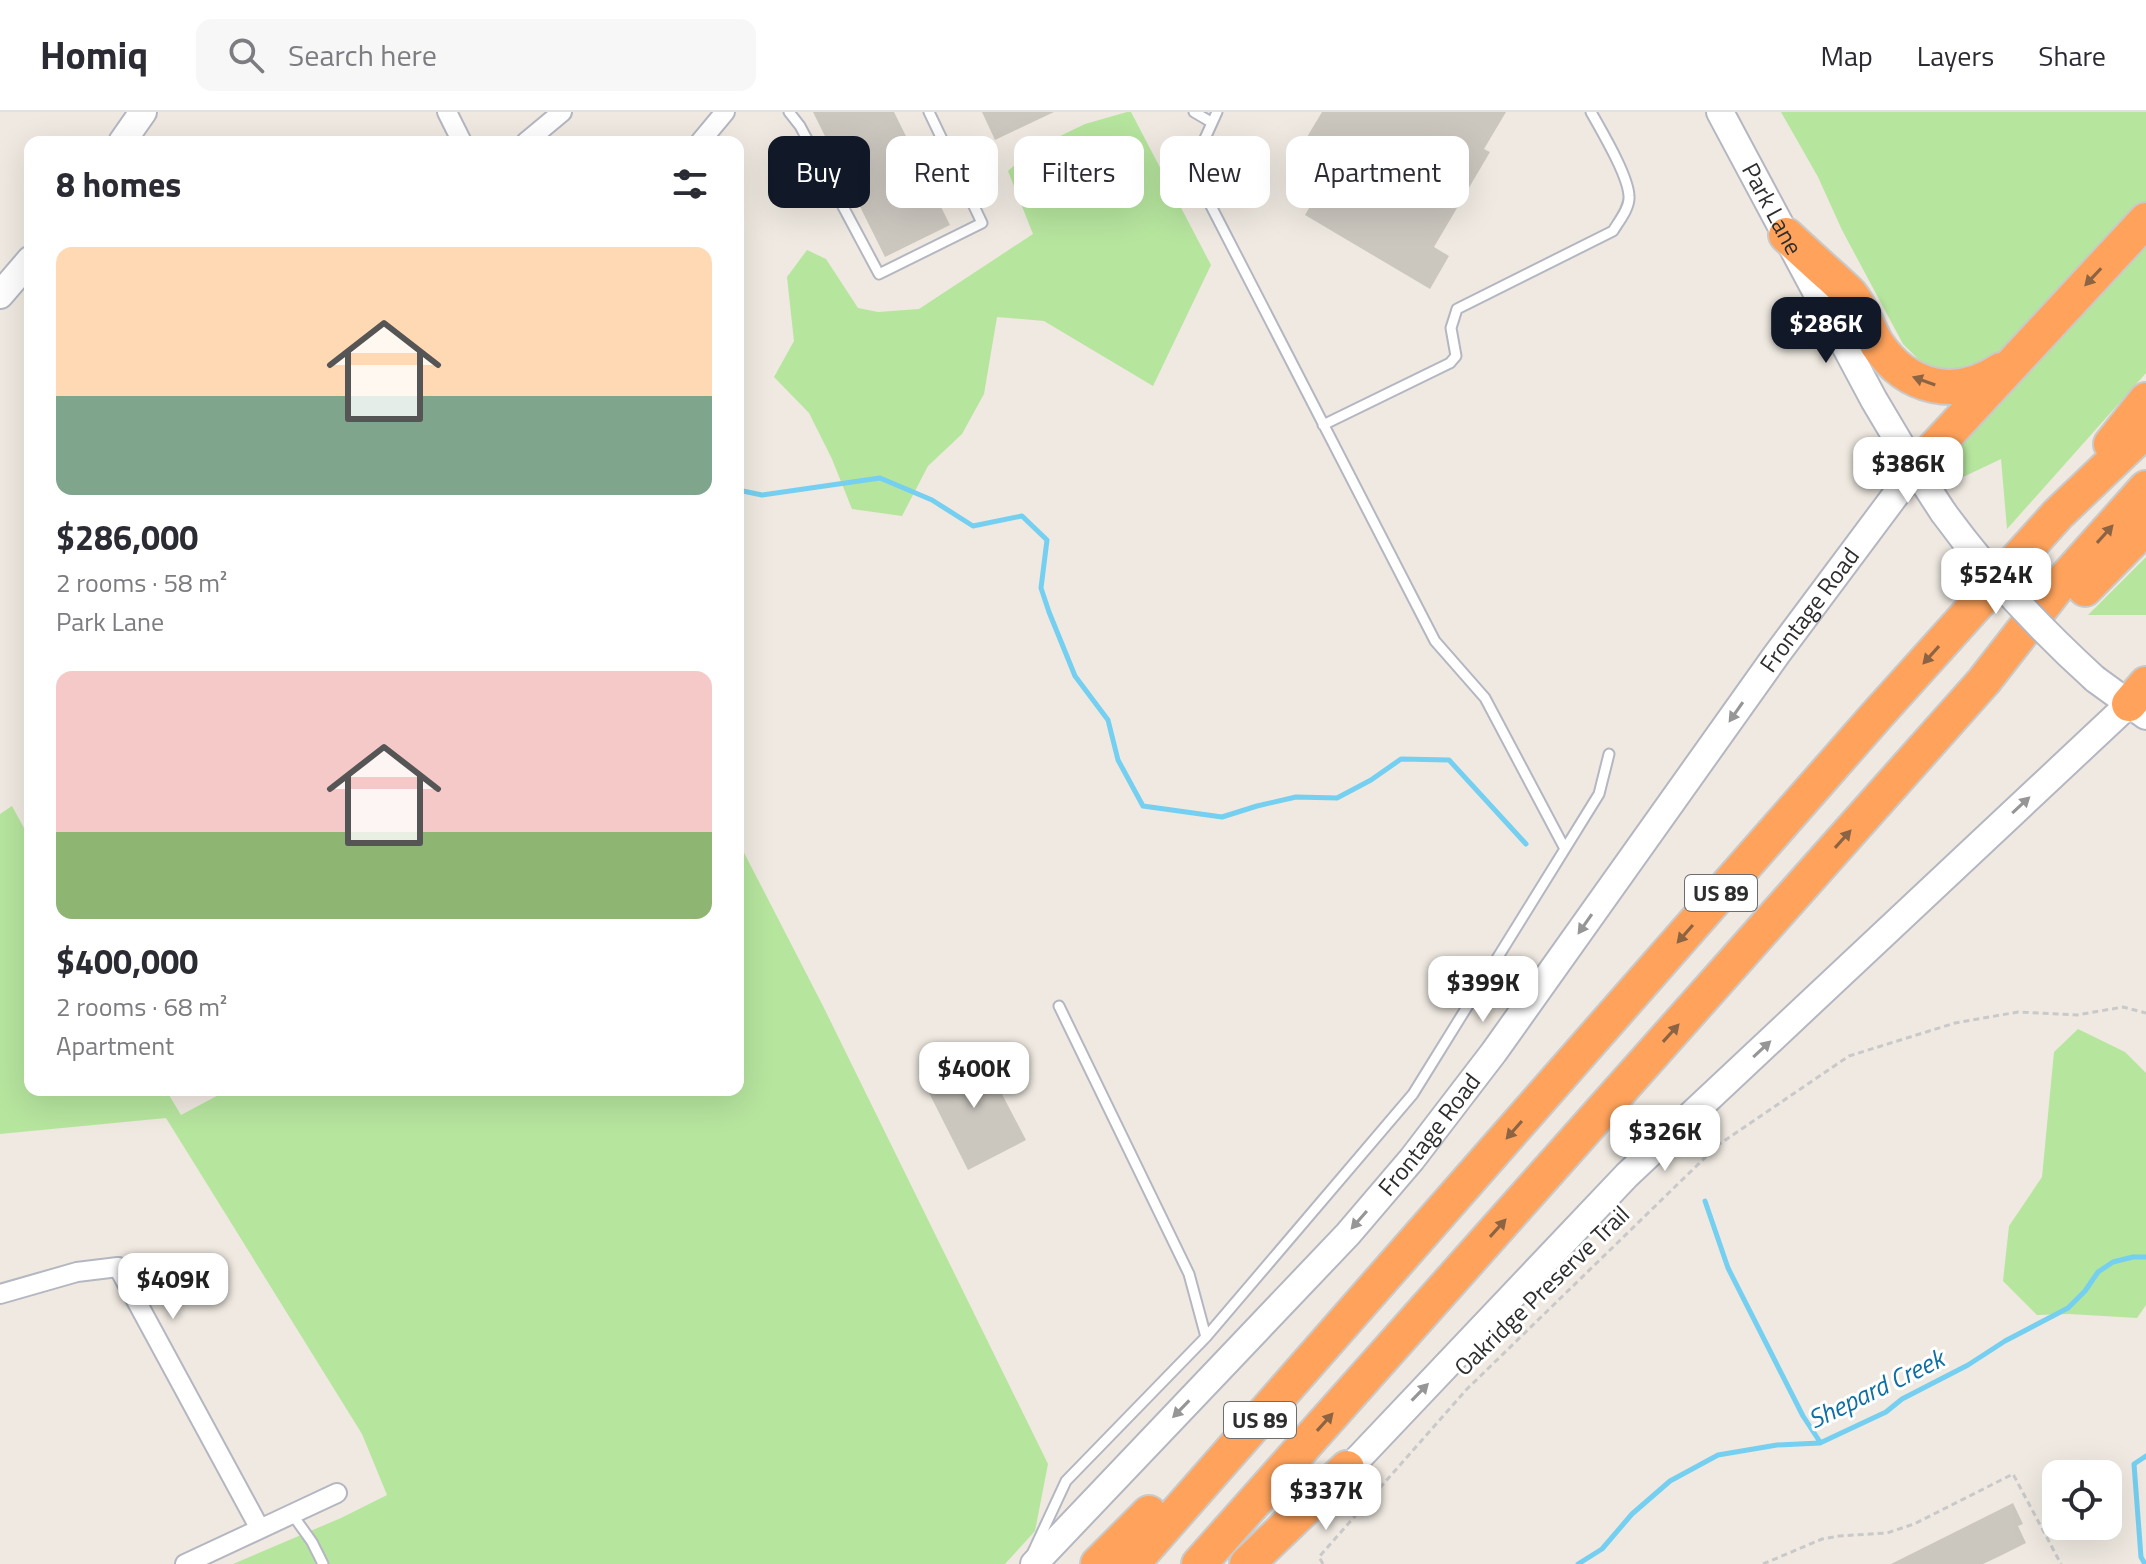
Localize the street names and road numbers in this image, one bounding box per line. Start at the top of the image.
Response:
street label: Park Lane [1733,156,1812,261]
street label: Frontage Road [1750,539,1868,680]
road number: US 89 [1685,875,1757,911]
street label: Frontage Road [1369,1065,1489,1204]
street label: Oakridge Preserve Trail [1445,1197,1637,1384]
road number: US 89 [1224,1402,1296,1438]

